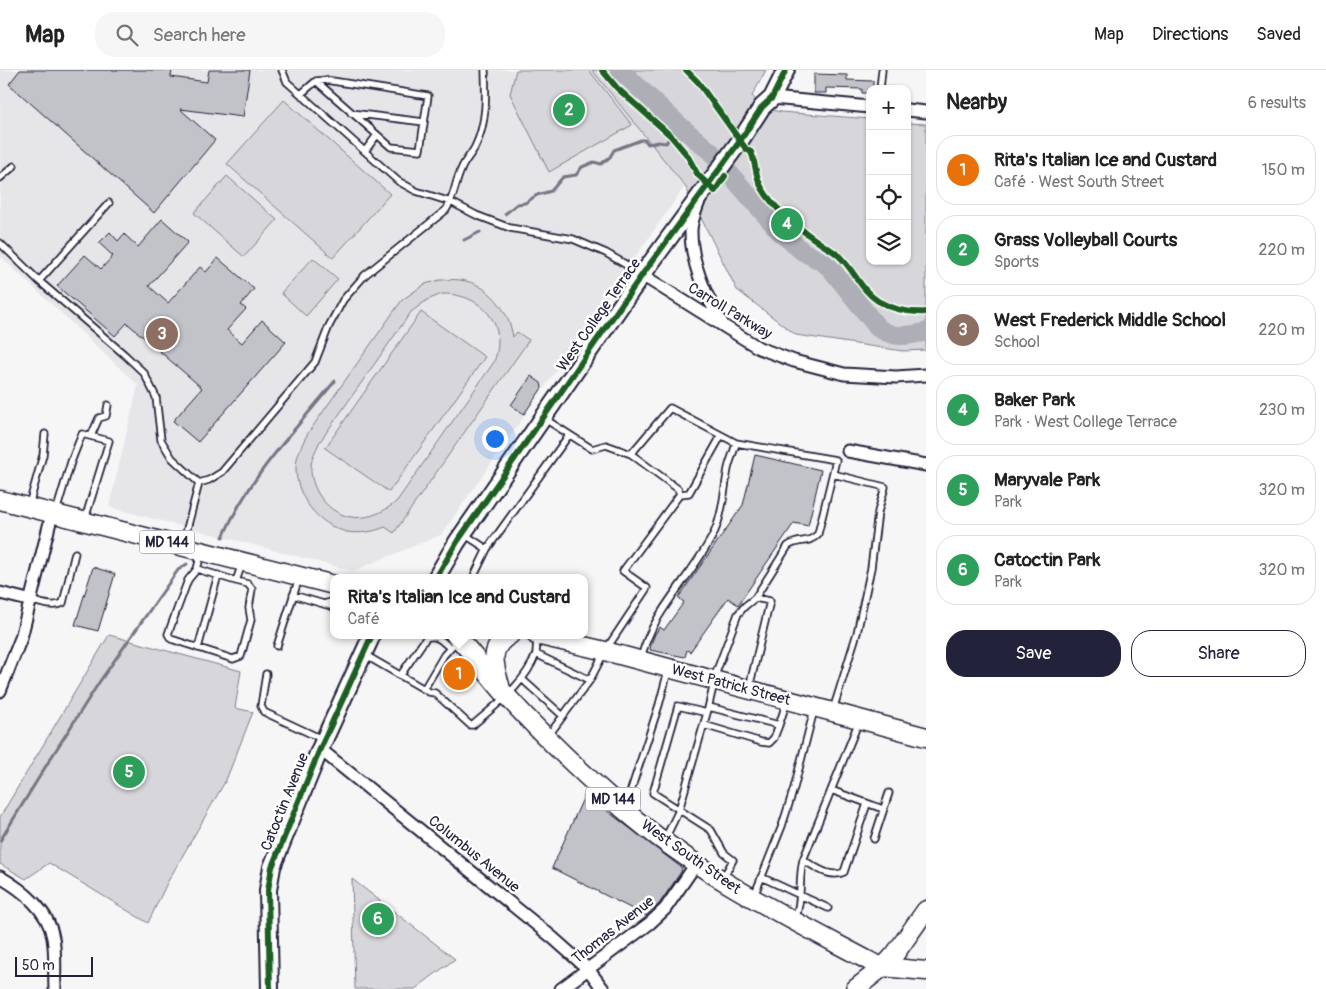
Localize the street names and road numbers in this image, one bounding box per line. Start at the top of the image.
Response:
street label: West College Terrace [553,254,645,375]
street label: Carroll Parkway [684,278,776,344]
road number: MD 144 [140,531,194,554]
street label: West Patrick Street [669,660,793,710]
street label: Catoctin Avenue [257,750,313,854]
road number: MD 144 [586,788,640,811]
street label: Columbus Avenue [424,811,524,897]
street label: West South Street [637,815,745,899]
street label: Thomas Avenue [568,892,658,968]

